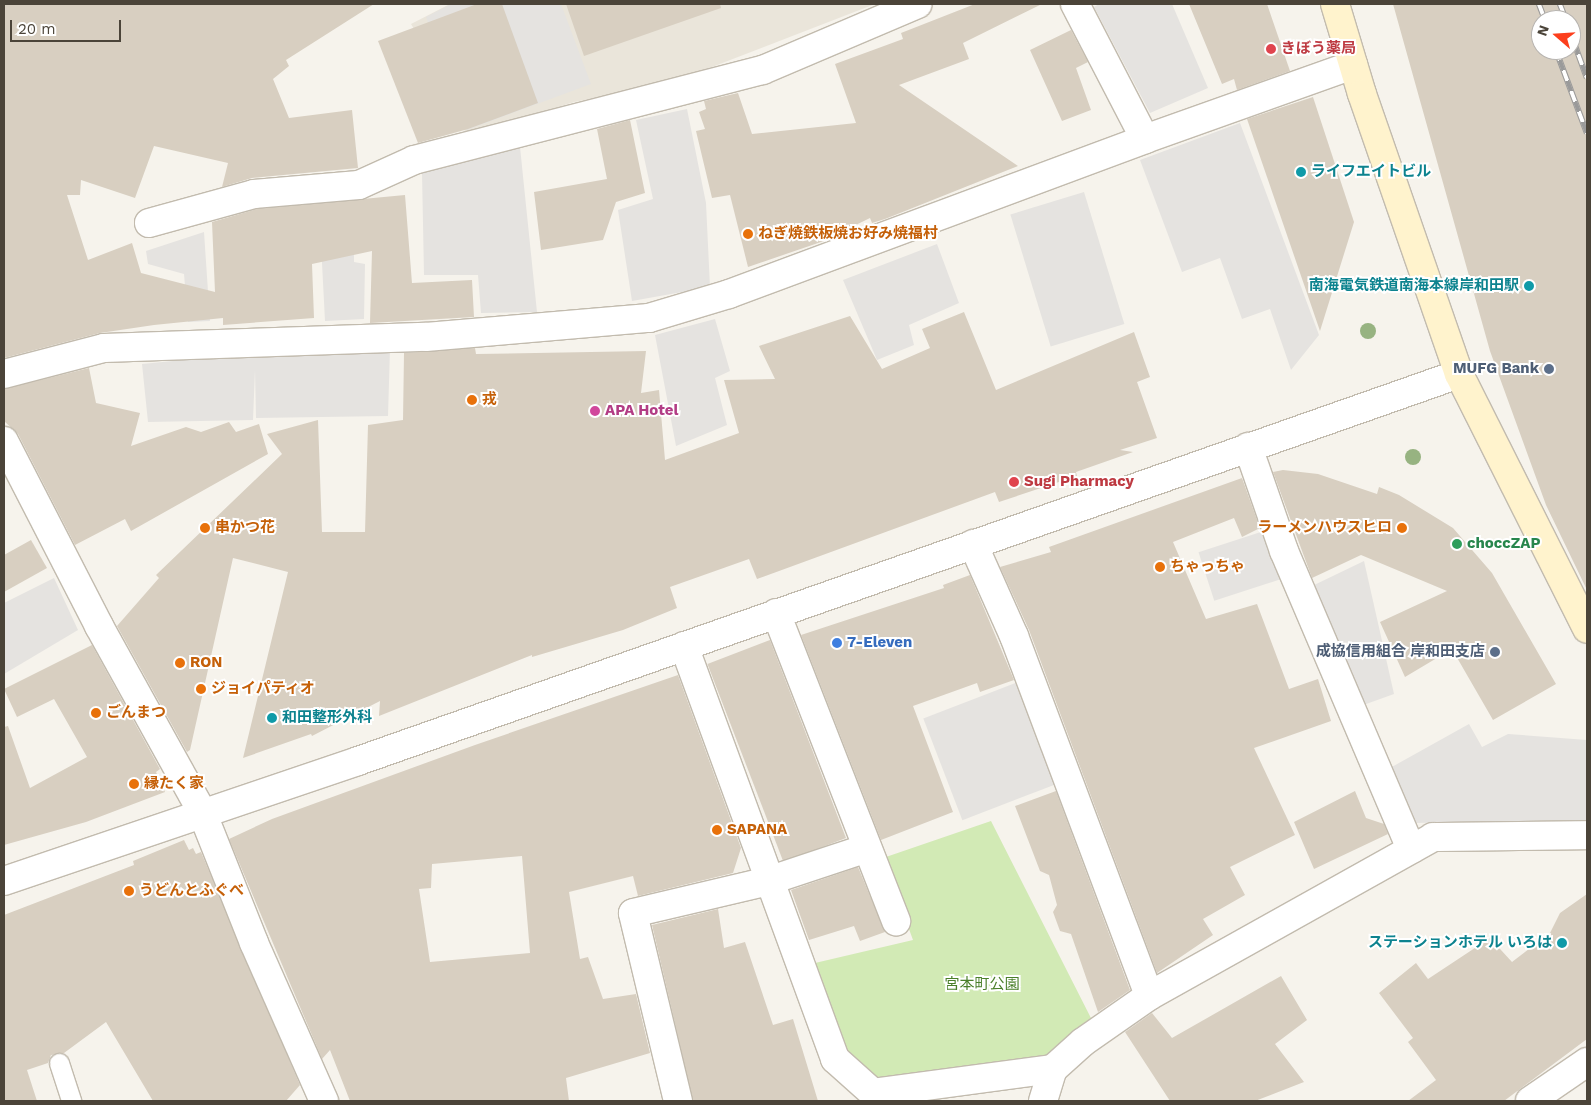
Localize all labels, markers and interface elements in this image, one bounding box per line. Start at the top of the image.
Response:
scale bar [12,10,124,42]
north arrow [1531,10,1581,60]
text: 20 m [18,20,56,38]
text: N [1534,23,1552,38]
place label: きぼう薬局 [1281,40,1356,58]
marker: きぼう薬局 [1265,43,1277,55]
place label: ライフエイトビル [1311,163,1431,181]
marker: ライフエイトビル [1295,166,1307,178]
place label: ねぎ焼鉄板焼お好み焼福村 [758,225,938,243]
marker: ねぎ焼鉄板焼お好み焼福村 [742,228,754,240]
place label: 南海電気鉄道南海本線岸和田駅 [1309,277,1519,295]
marker: 南海電気鉄道南海本線岸和田駅 [1523,280,1535,292]
place label: MUFG Bank [1453,360,1539,378]
marker: MUFG Bank [1543,363,1555,375]
place label: 戎 [482,391,497,409]
marker: 戎 [466,394,478,406]
place label: APA Hotel [605,402,679,420]
marker: APA Hotel [589,405,601,417]
place label: Sugi Pharmacy [1024,473,1134,491]
marker: Sugi Pharmacy [1008,476,1020,488]
place label: 串かつ花 [215,519,275,537]
place label: ラーメンハウスヒロ [1257,519,1392,537]
marker: 串かつ花 [199,522,211,534]
marker: ラーメンハウスヒロ [1396,522,1408,534]
place label: choccZAP [1467,535,1540,553]
marker: choccZAP [1451,538,1463,550]
place label: ちゃっちゃ [1170,558,1245,576]
marker: ちゃっちゃ [1154,561,1166,573]
place label: 7-Eleven [847,634,912,652]
marker: 7-Eleven [831,637,843,649]
place label: 成協信用組合 岸和田支店 [1316,643,1485,661]
marker: 成協信用組合 岸和田支店 [1489,646,1501,658]
place label: RON [190,654,222,672]
marker: RON [174,657,186,669]
place label: ジョイパティオ [211,680,316,698]
marker: ジョイパティオ [195,683,207,695]
place label: ごんまつ [106,704,166,722]
marker: ごんまつ [90,707,102,719]
place label: 和田整形外科 [282,709,372,727]
marker: 和田整形外科 [266,712,278,724]
place label: 縁たく家 [144,775,204,793]
marker: 縁たく家 [128,778,140,790]
place label: SAPANA [727,821,787,839]
marker: SAPANA [711,824,723,836]
place label: うどんとふぐべ [139,882,244,900]
marker: うどんとふぐべ [123,885,135,897]
place label: ステーションホテル いろは [1368,934,1552,952]
marker: ステーションホテル いろは [1556,937,1568,949]
park label: 宮本町公園 [945,976,1019,994]

